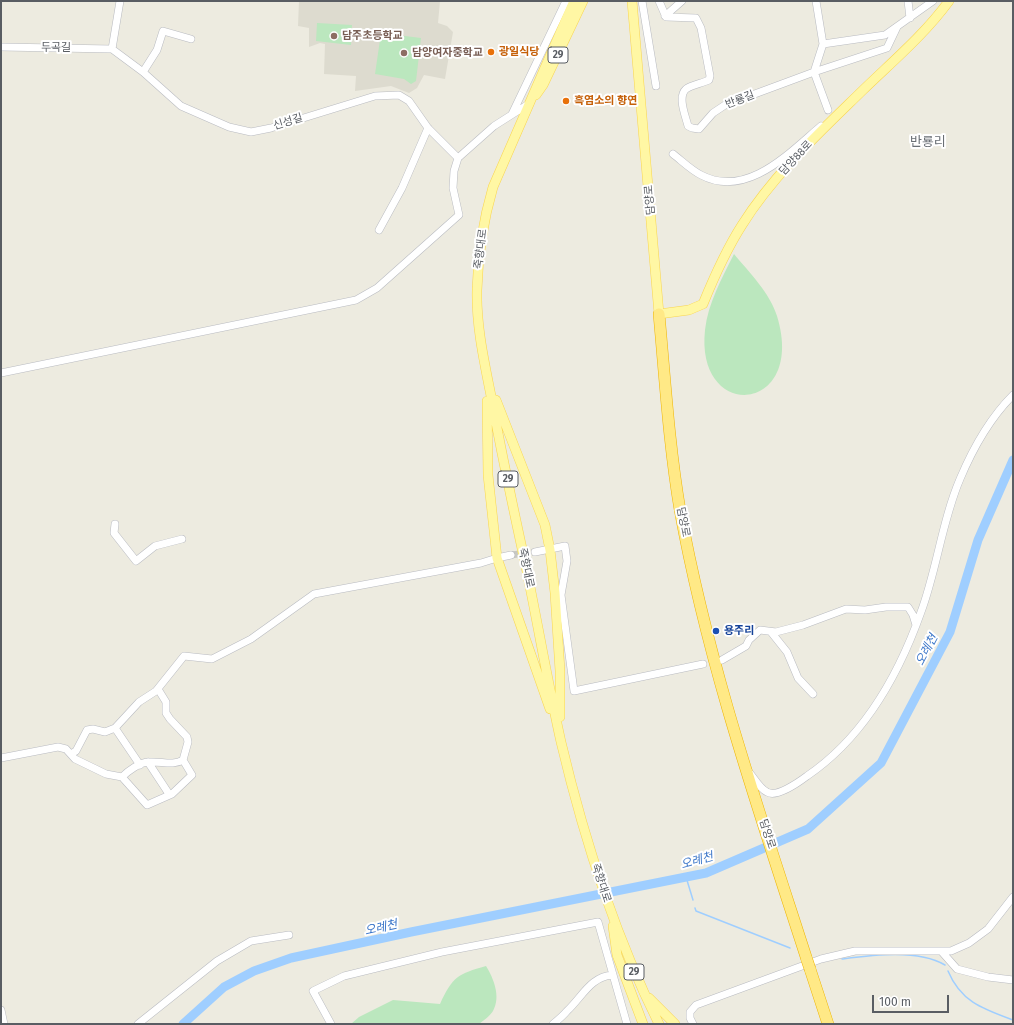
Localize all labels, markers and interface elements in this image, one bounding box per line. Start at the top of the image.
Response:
place label: 담주초등학교 [342,29,403,43]
marker: 담주초등학교 [329,31,339,41]
street label: 두곡길 [41,41,71,55]
place label: 광일식당 [499,45,539,59]
place label: 담양여자중학교 [412,46,483,60]
marker: 광일식당 [486,47,496,57]
road number: 29 [548,47,568,63]
marker: 담양여자중학교 [399,48,409,58]
street label: 반룡길 [723,88,757,112]
place label: 흑염소의 향연 [574,94,637,108]
marker: 흑염소의 향연 [561,96,571,106]
street label: 신성길 [272,111,304,133]
district label: 반룡리 [910,134,946,150]
street label: 담양88로 [777,138,815,178]
street label: 담양로 [642,184,658,216]
street label: 죽향대로 [472,228,490,270]
road number: 29 [498,471,518,487]
street label: 담양로 [674,506,692,538]
street label: 죽향대로 [515,547,537,589]
place label: 용주리 [724,624,754,638]
marker: 용주리 [711,626,721,636]
water label: 오례천 [913,632,941,668]
street label: 담양로 [756,818,778,850]
water label: 오례천 [679,850,715,872]
street label: 죽향대로 [588,862,614,904]
water label: 오례천 [363,918,399,938]
road number: 29 [624,964,644,980]
scale bar [874,987,951,1013]
text: 100 m [879,995,911,1009]

